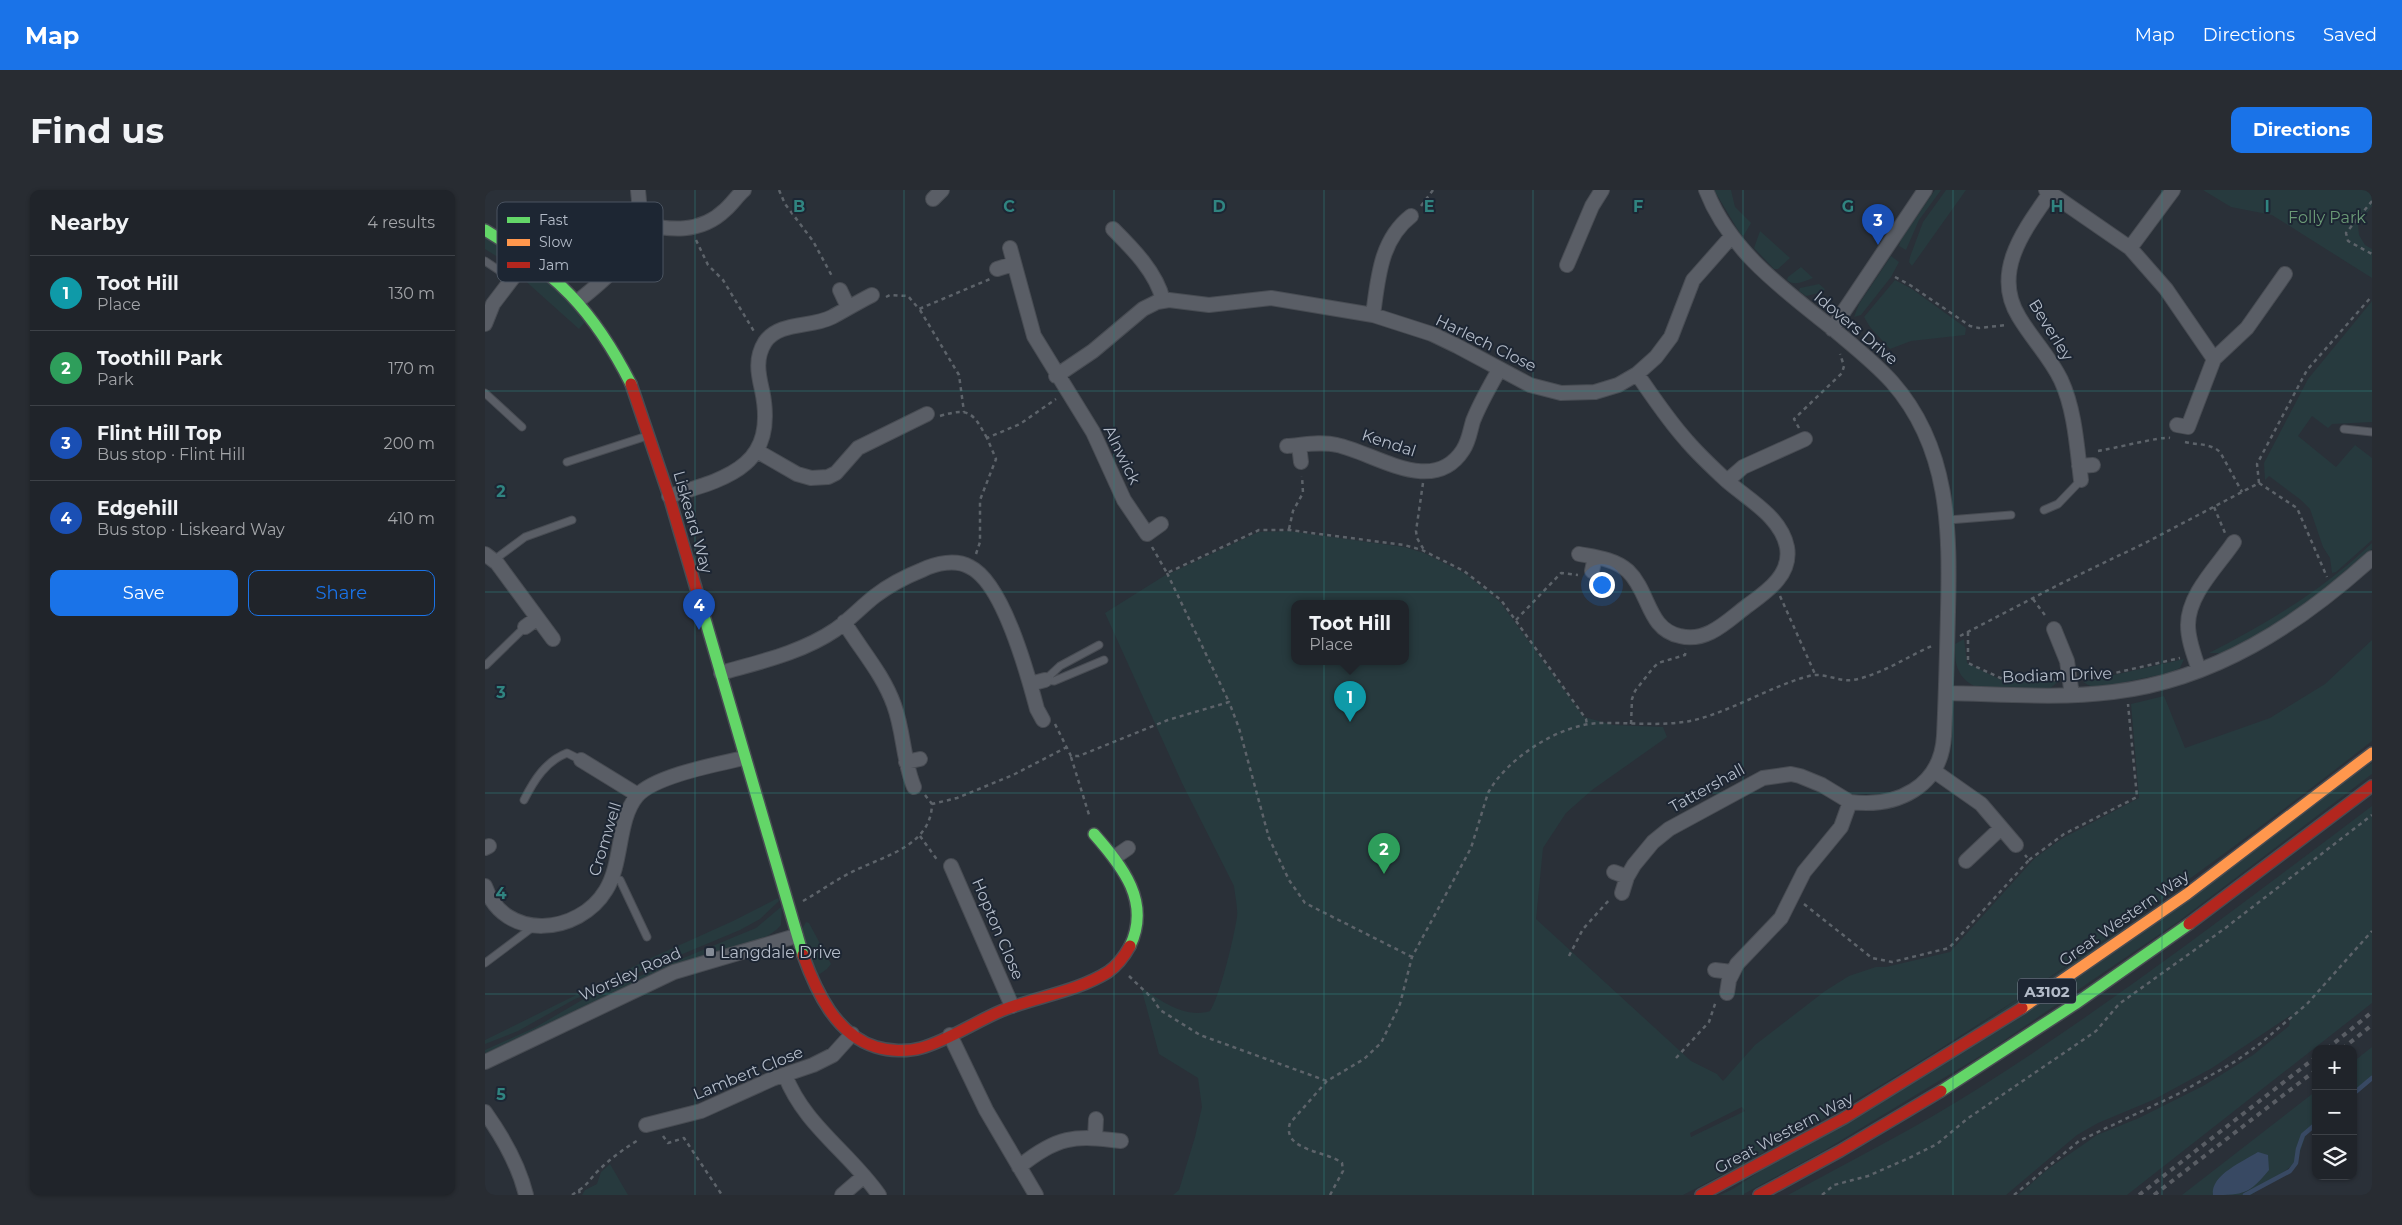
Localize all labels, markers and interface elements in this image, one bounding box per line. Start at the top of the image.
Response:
text: Map [25,21,79,50]
text: Map [2135,24,2175,46]
text: Directions [2203,24,2295,46]
text: Saved [2323,24,2377,46]
button: Directions [2231,107,2372,153]
text: Find us [30,109,164,152]
text: B [793,197,805,216]
text: C [1003,197,1015,216]
text: D [1212,197,1226,216]
text: E [1424,197,1434,216]
text: F [1633,197,1643,216]
text: G [1842,197,1854,216]
text: H [2051,197,2063,216]
text: I [2264,197,2270,216]
legend [497,202,663,282]
pin: 3 [1862,204,1894,245]
park label: Folly Park [2288,208,2366,227]
text: Nearby [50,210,129,235]
text: Fast [539,211,569,229]
text: 4 results [367,213,435,232]
text: Slow [539,233,573,251]
text: Jam [538,256,569,274]
text: Toot Hill [97,272,179,295]
text: 1 [63,284,69,303]
text: 130 m [388,284,435,303]
street label: Idovers Drive [1810,287,1902,369]
text: Place [97,295,141,314]
street label: Beverley [2025,296,2077,364]
street label: Harlech Close [1433,310,1539,376]
text: Toothill Park [97,347,222,370]
text: 2 [61,359,71,378]
text: 170 m [388,359,435,378]
text: Park [97,370,134,389]
text: Flint Hill Top [97,422,222,445]
street label: Alnwick [1100,422,1145,488]
street label: Kendal [1359,425,1419,461]
text: 3 [61,434,71,453]
text: 200 m [384,434,435,453]
text: Bus stop · Flint Hill [97,445,245,464]
street label: Liskeard Way [669,469,717,576]
text: 2 [496,482,506,501]
text: Edgehill [97,497,178,520]
text: 4 [60,509,72,528]
text: 410 m [387,509,435,528]
text: Bus stop · Liskeard Way [97,520,285,539]
button: Save [50,570,238,616]
button: Share [248,570,435,616]
your location [1589,572,1615,598]
pin: 4 [683,589,715,630]
popup [1291,600,1409,665]
text: Toot Hill [1309,612,1391,635]
text: Place [1309,635,1353,654]
street label: Bodiam Drive [2002,664,2112,686]
pin: 1 [1334,681,1366,722]
text: 3 [495,683,506,702]
street label: Tattershall [1666,759,1748,817]
street label: Cromwell [585,800,625,878]
pin: 2 [1368,833,1400,874]
street label: Great Western Way [2055,866,2193,970]
street label: Hopton Close [968,875,1028,983]
text: 4 [495,884,507,903]
street label: Worsley Road [576,943,684,1005]
place label: Langdale Drive [720,943,841,962]
marker: Langdale Drive [704,946,716,958]
road number: A3102 [2018,978,2076,1004]
street label: Lambert Close [690,1042,806,1104]
map controls [2312,1045,2357,1180]
button: + [2312,1045,2357,1090]
text: 5 [496,1085,506,1104]
street label: Great Western Way [1711,1088,1857,1178]
button: − [2312,1090,2357,1135]
button: layers [2312,1135,2357,1180]

